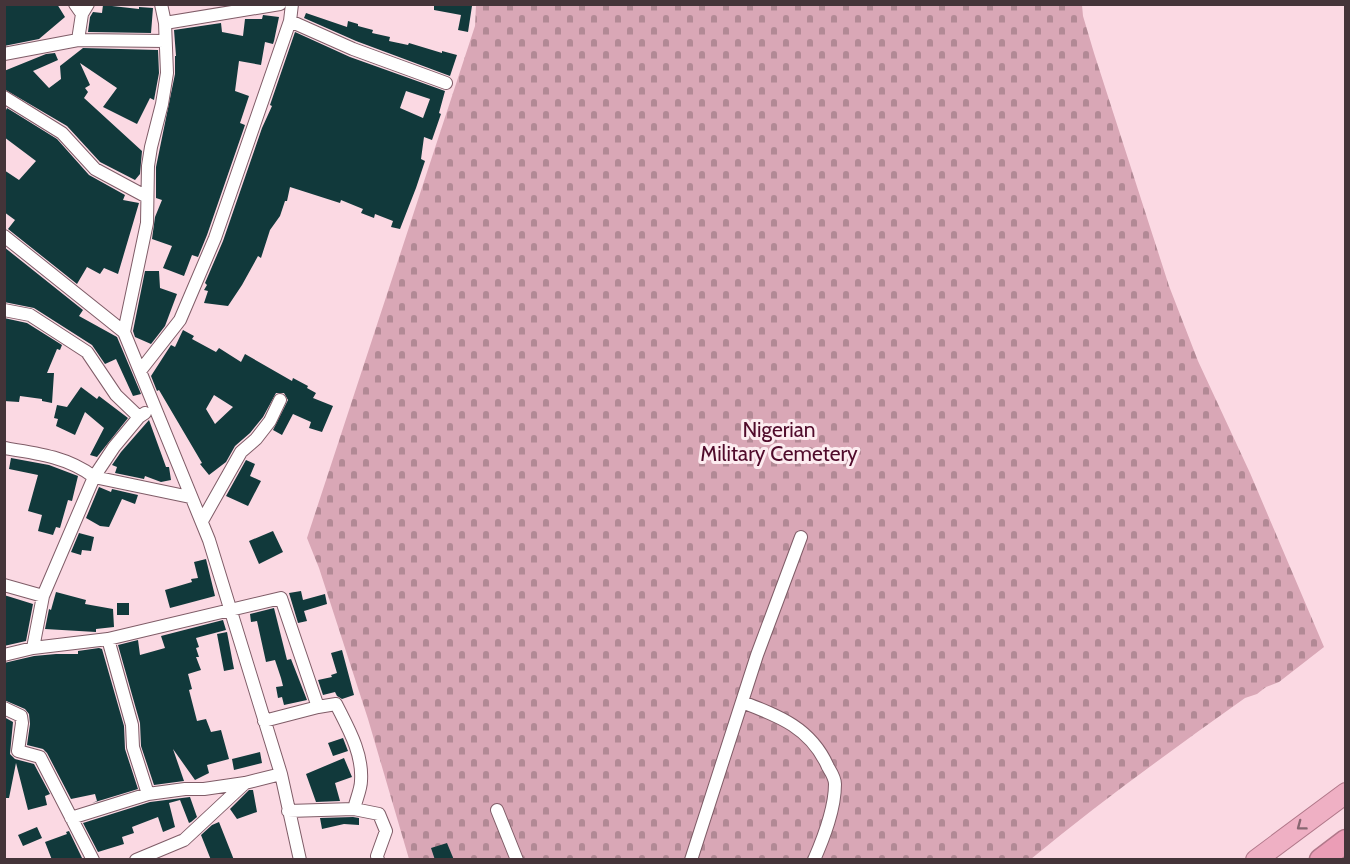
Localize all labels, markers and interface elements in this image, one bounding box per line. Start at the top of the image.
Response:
park label: Nigerian Military Cemetery [700,417,858,466]
one-way arrow [1296,819,1307,830]

